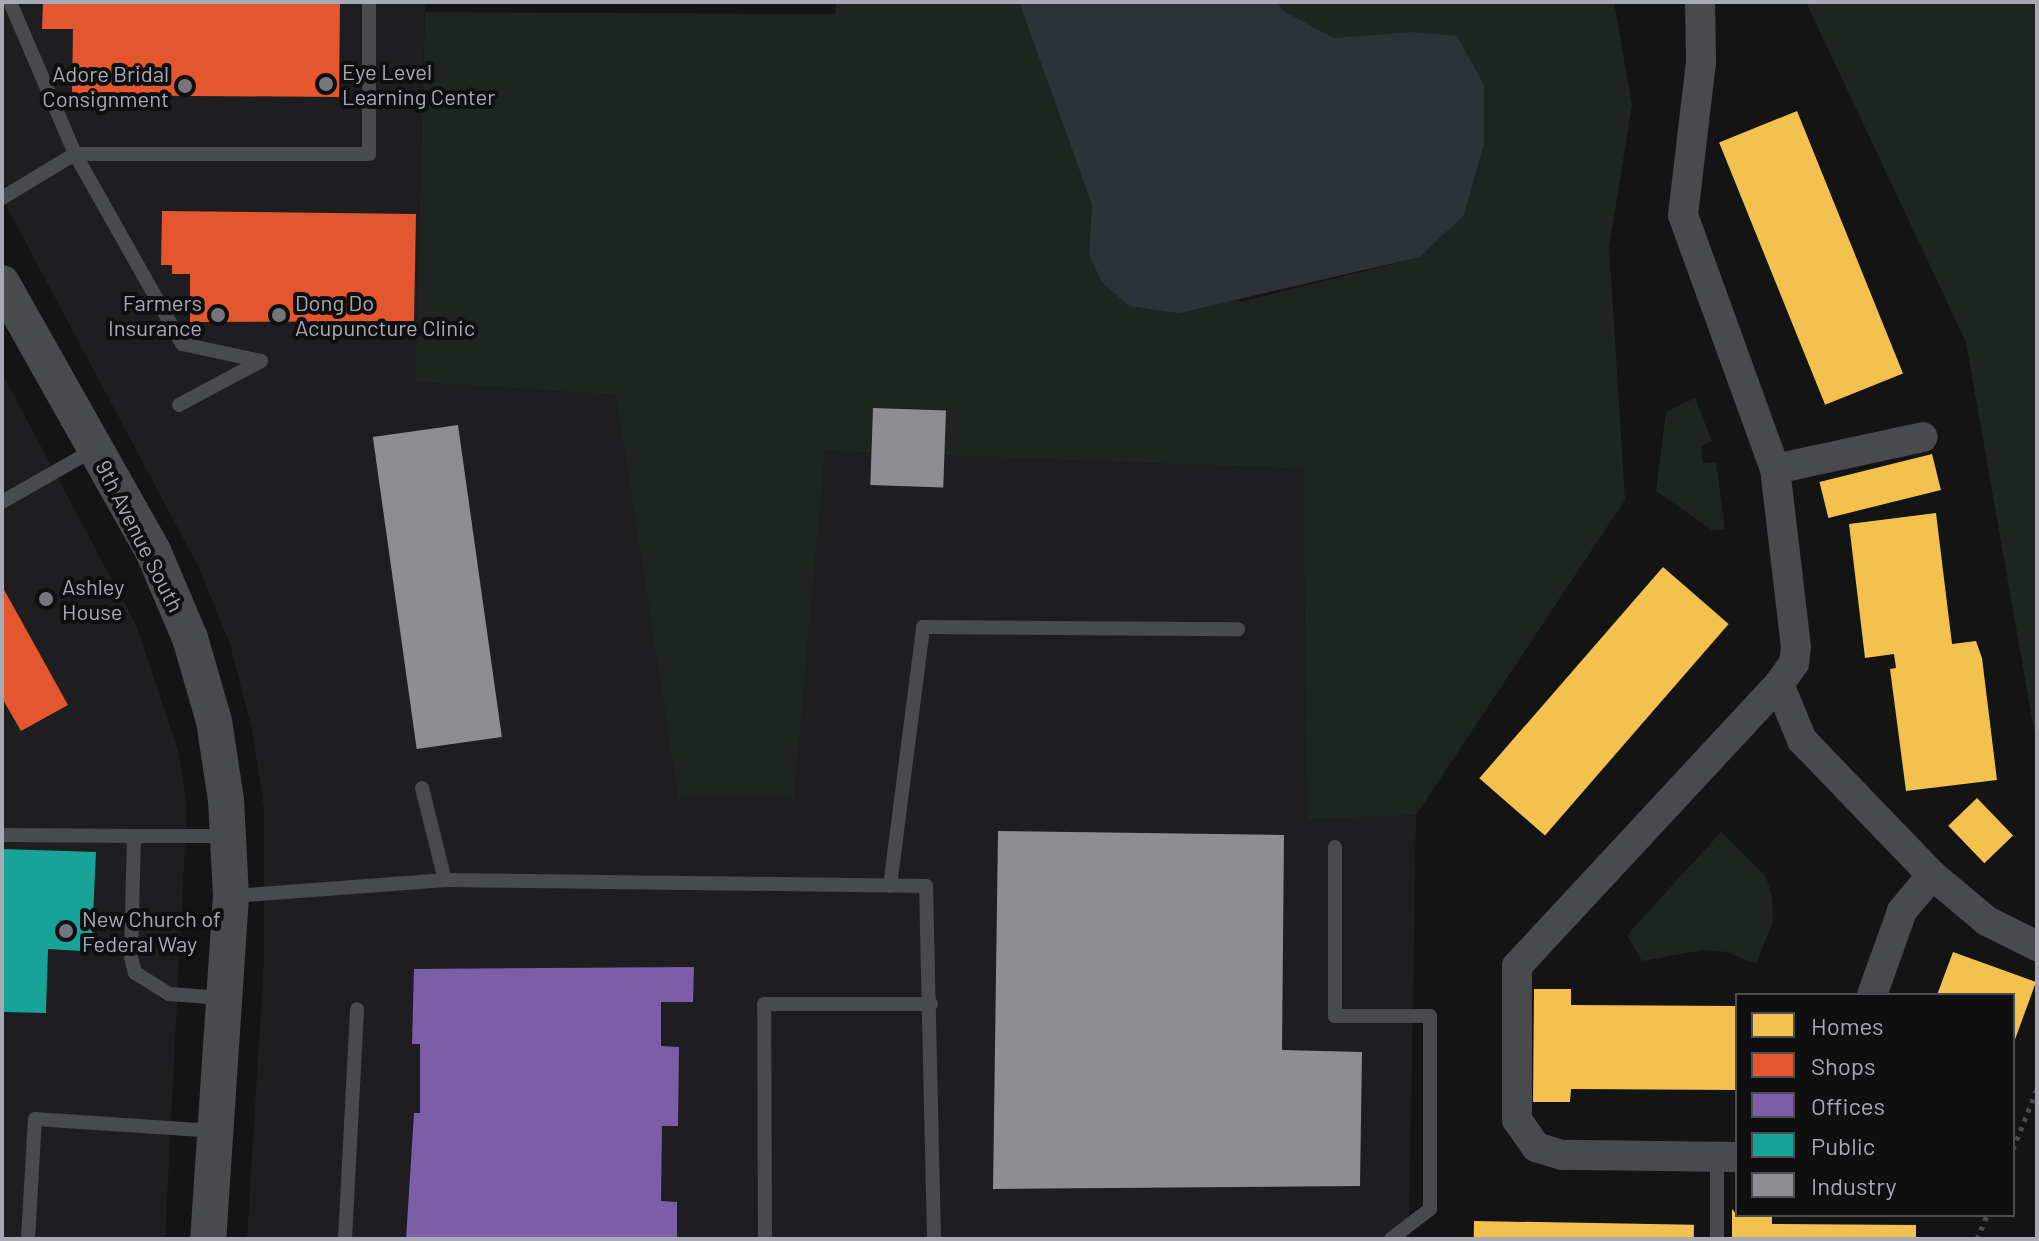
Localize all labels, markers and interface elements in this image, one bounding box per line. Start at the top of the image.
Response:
place label: Eye Level Learning Center [342,58,495,110]
place label: Adore Bridal Consignment [42,60,169,112]
marker: Eye Level Learning Center [317,75,335,93]
marker: Adore Bridal Consignment [176,77,194,95]
place label: Farmers Insurance [108,289,202,340]
place label: Dong Do Acupuncture Clinic [295,289,475,340]
marker: Farmers Insurance [209,306,227,324]
marker: Dong Do Acupuncture Clinic [270,306,288,324]
street label: 9th Avenue South [90,456,190,616]
place label: Ashley House [62,573,124,624]
marker: Ashley House [37,590,55,608]
place label: New Church of Federal Way [82,905,221,956]
marker: New Church of Federal Way [57,922,75,940]
legend [1735,993,2015,1217]
text: Homes [1811,1011,1884,1040]
text: Shops [1811,1051,1876,1080]
text: Offices [1811,1091,1885,1120]
text: Public [1811,1131,1875,1160]
text: Industry [1811,1171,1897,1200]

